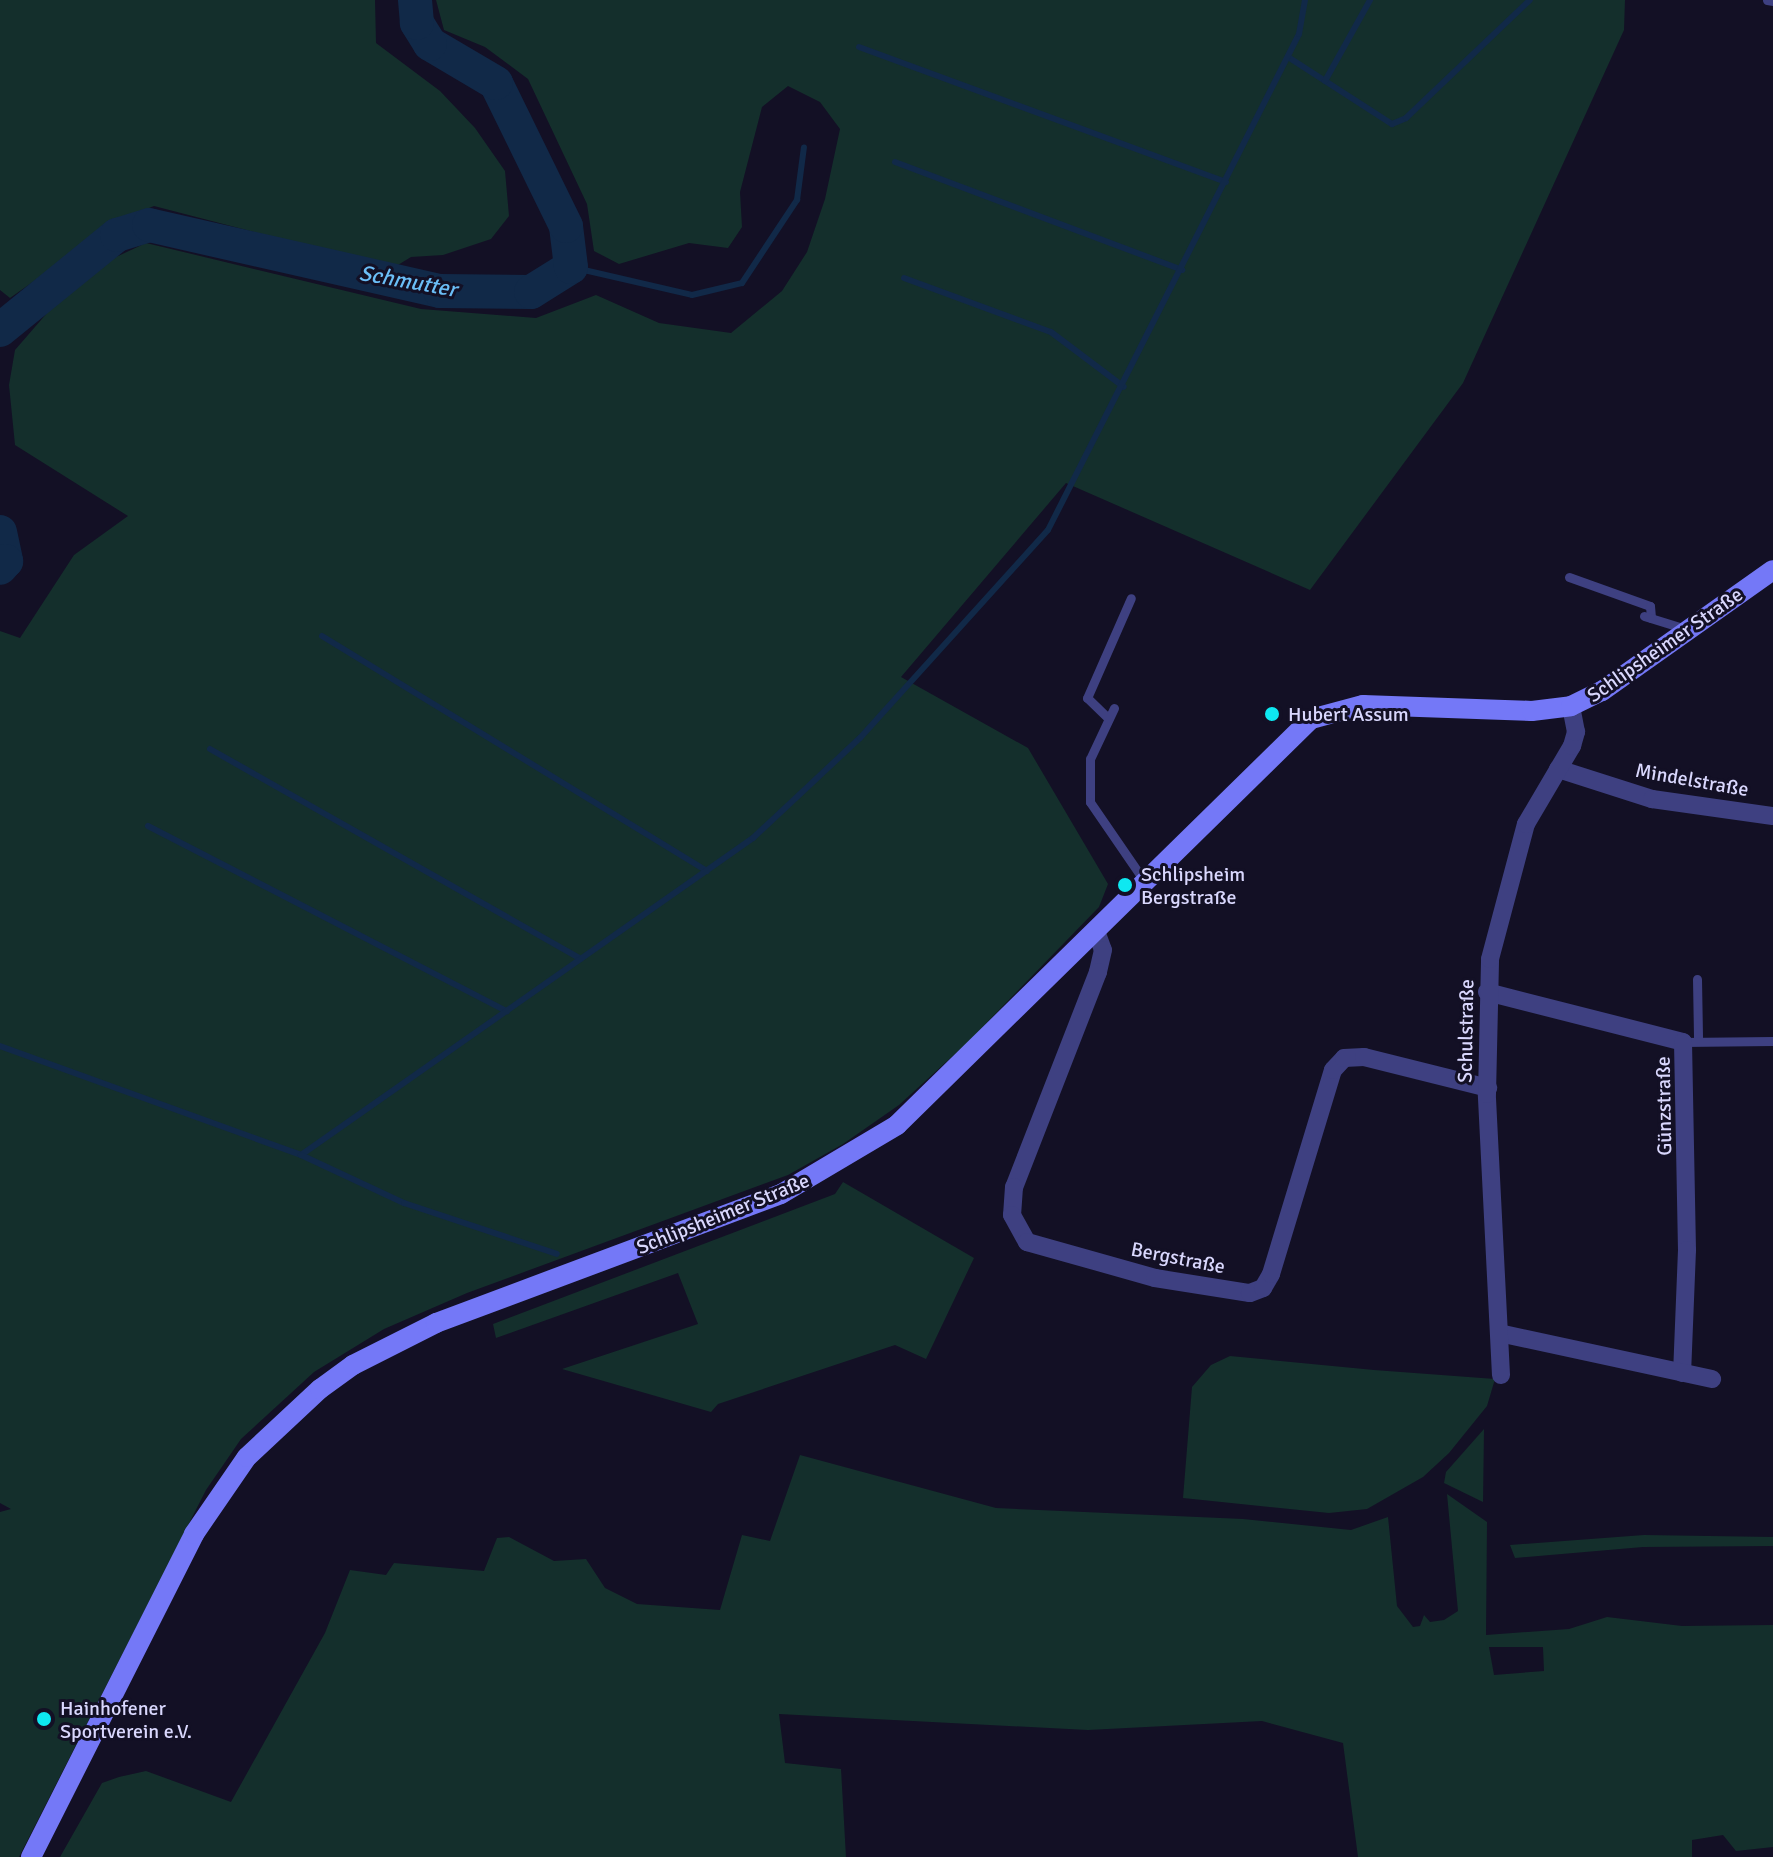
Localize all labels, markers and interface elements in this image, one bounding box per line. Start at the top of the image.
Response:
water label: Schmutter [357,259,459,303]
street label: Schlipsheimer Straße [1583,582,1747,708]
place label: Hubert Assum [1288,702,1409,726]
marker: Hubert Assum [1263,705,1281,723]
street label: Mindelstraße [1633,758,1751,802]
place label: Schlipsheim Bergstraße [1141,862,1245,909]
marker: Schlipsheim Bergstraße [1116,876,1134,894]
street label: Schulstraße [1453,979,1479,1083]
street label: Günzstraße [1651,1056,1677,1156]
street label: Schlipsheimer Straße [633,1168,813,1260]
street label: Bergstraße [1129,1237,1227,1279]
place label: Hainhofener Sportverein e.V. [60,1696,192,1743]
marker: Hainhofener Sportverein e.V. [35,1710,53,1728]

